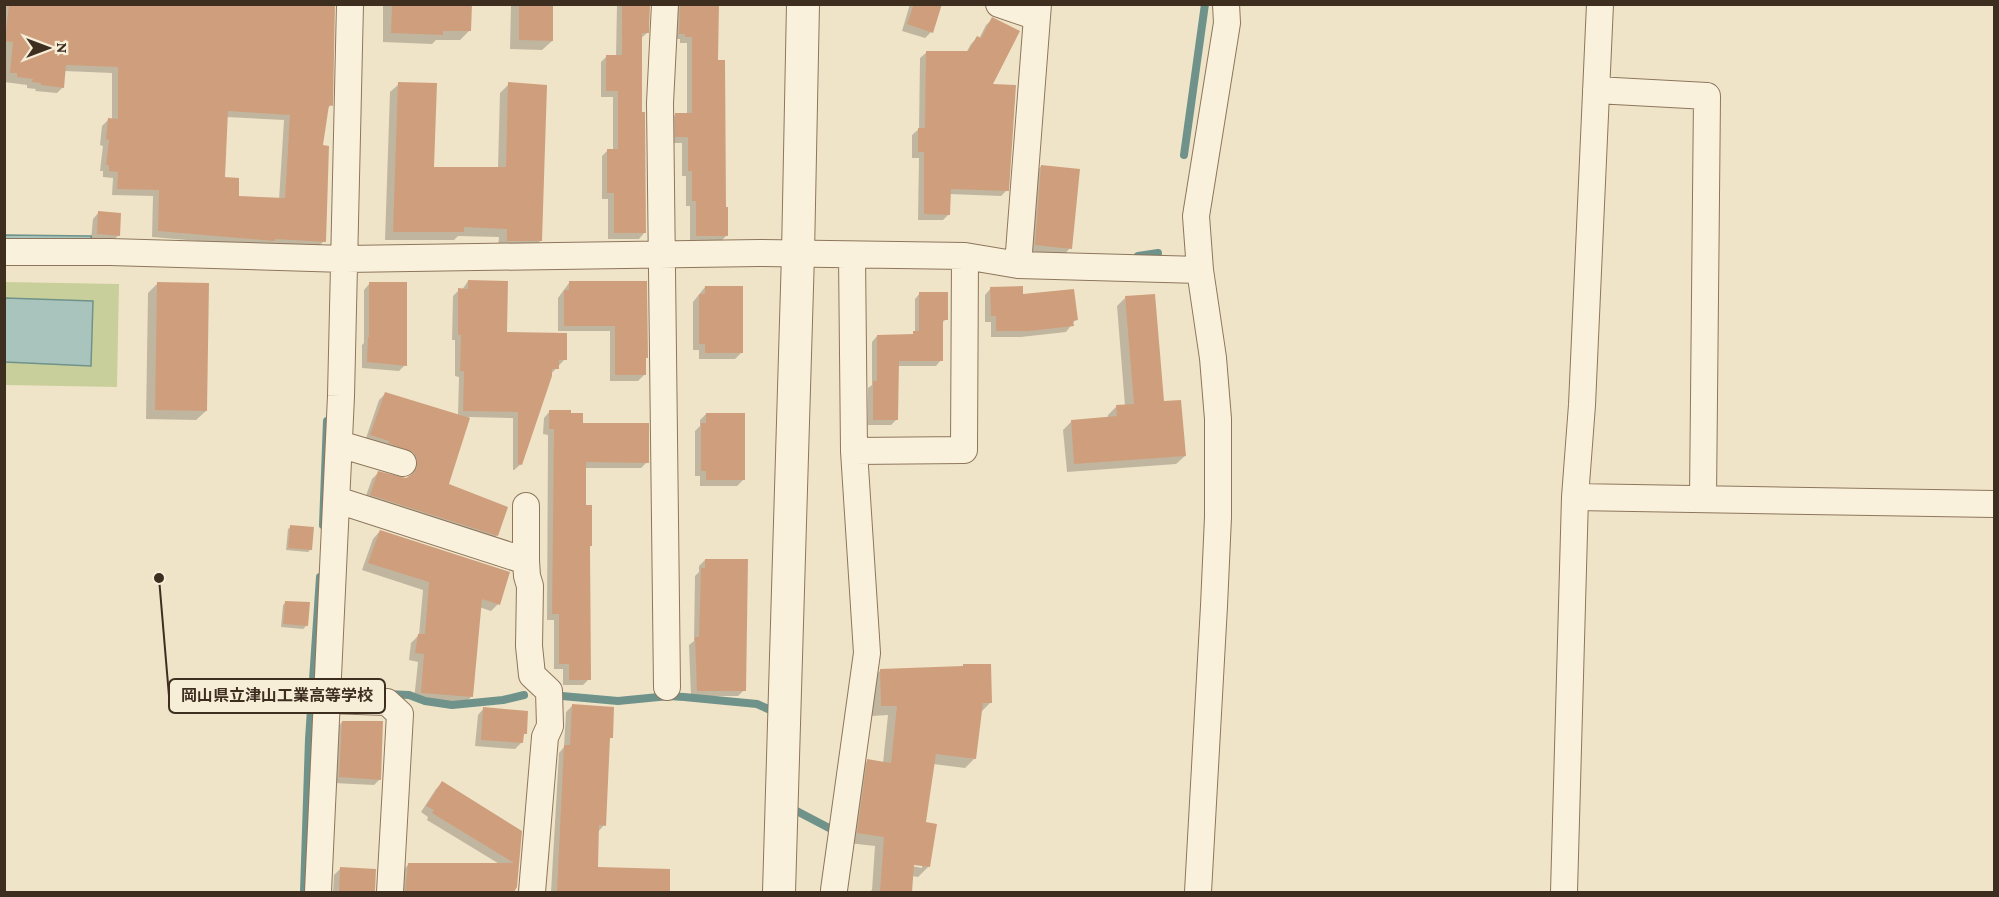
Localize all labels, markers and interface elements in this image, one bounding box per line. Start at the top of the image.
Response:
north arrow [18,18,78,78]
text: N [54,43,71,54]
callout: 岡山県立津山工業高等学校 [169,679,385,713]
text: 岡山県立津山工業高等学校 [181,687,373,704]

